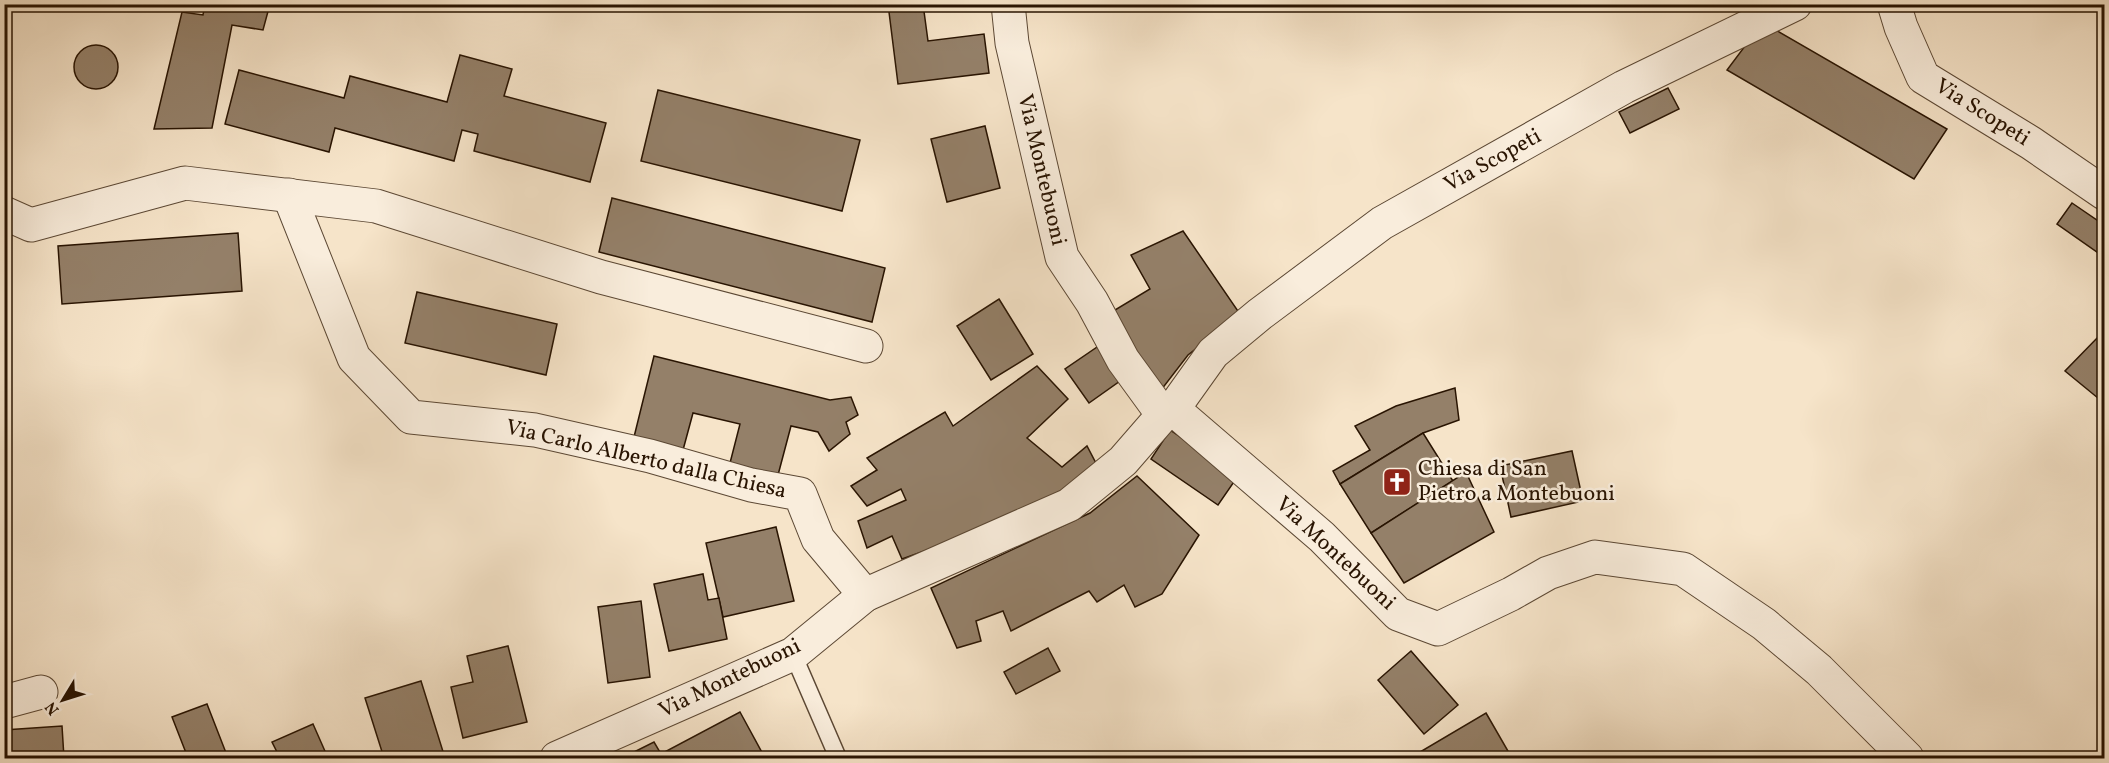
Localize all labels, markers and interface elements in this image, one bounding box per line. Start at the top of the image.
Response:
street label: Via Scopeti [1928,71,2036,155]
street label: Via Montebuoni [1008,91,1074,249]
street label: Via Scopeti [1439,121,1547,201]
street label: Via Carlo Alberto dalla Chiesa [503,413,790,507]
place label: Chiesa di San Pietro a Montebuoni [1418,454,1615,510]
church icon: Chiesa di San Pietro a Montebuoni [1381,466,1413,498]
street label: Via Montebuoni [1268,490,1402,618]
street label: Via Montebuoni [654,631,806,727]
north arrow [33,670,93,730]
text: N [40,696,65,719]

